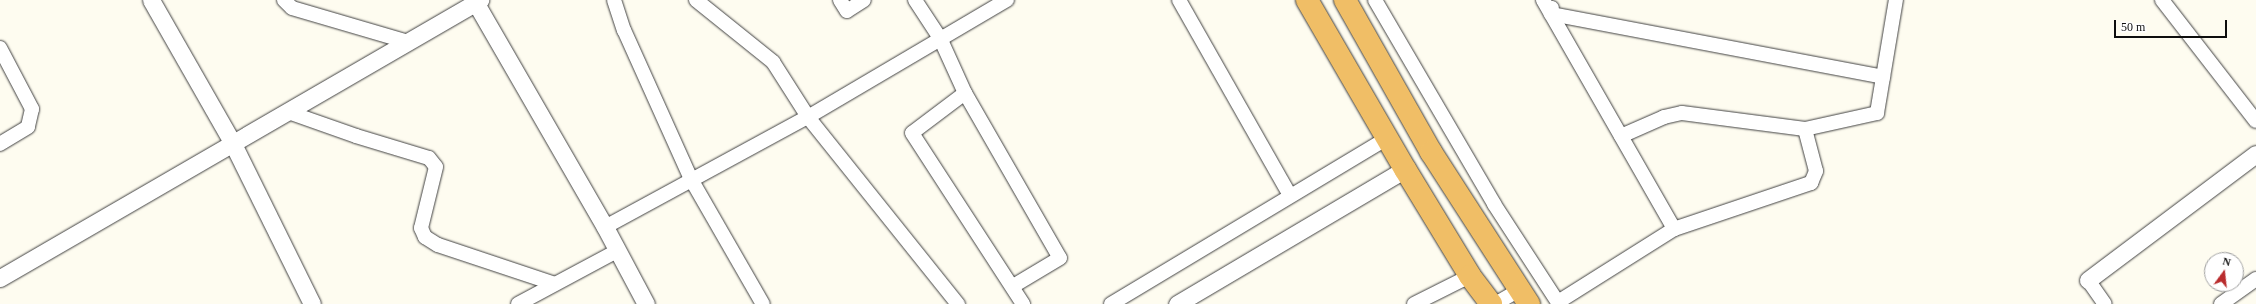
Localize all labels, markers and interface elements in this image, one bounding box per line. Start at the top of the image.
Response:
scale bar [2116,12,2229,38]
text: 50 m [2121,20,2145,34]
north arrow [2204,252,2244,292]
text: N [2221,255,2232,268]

